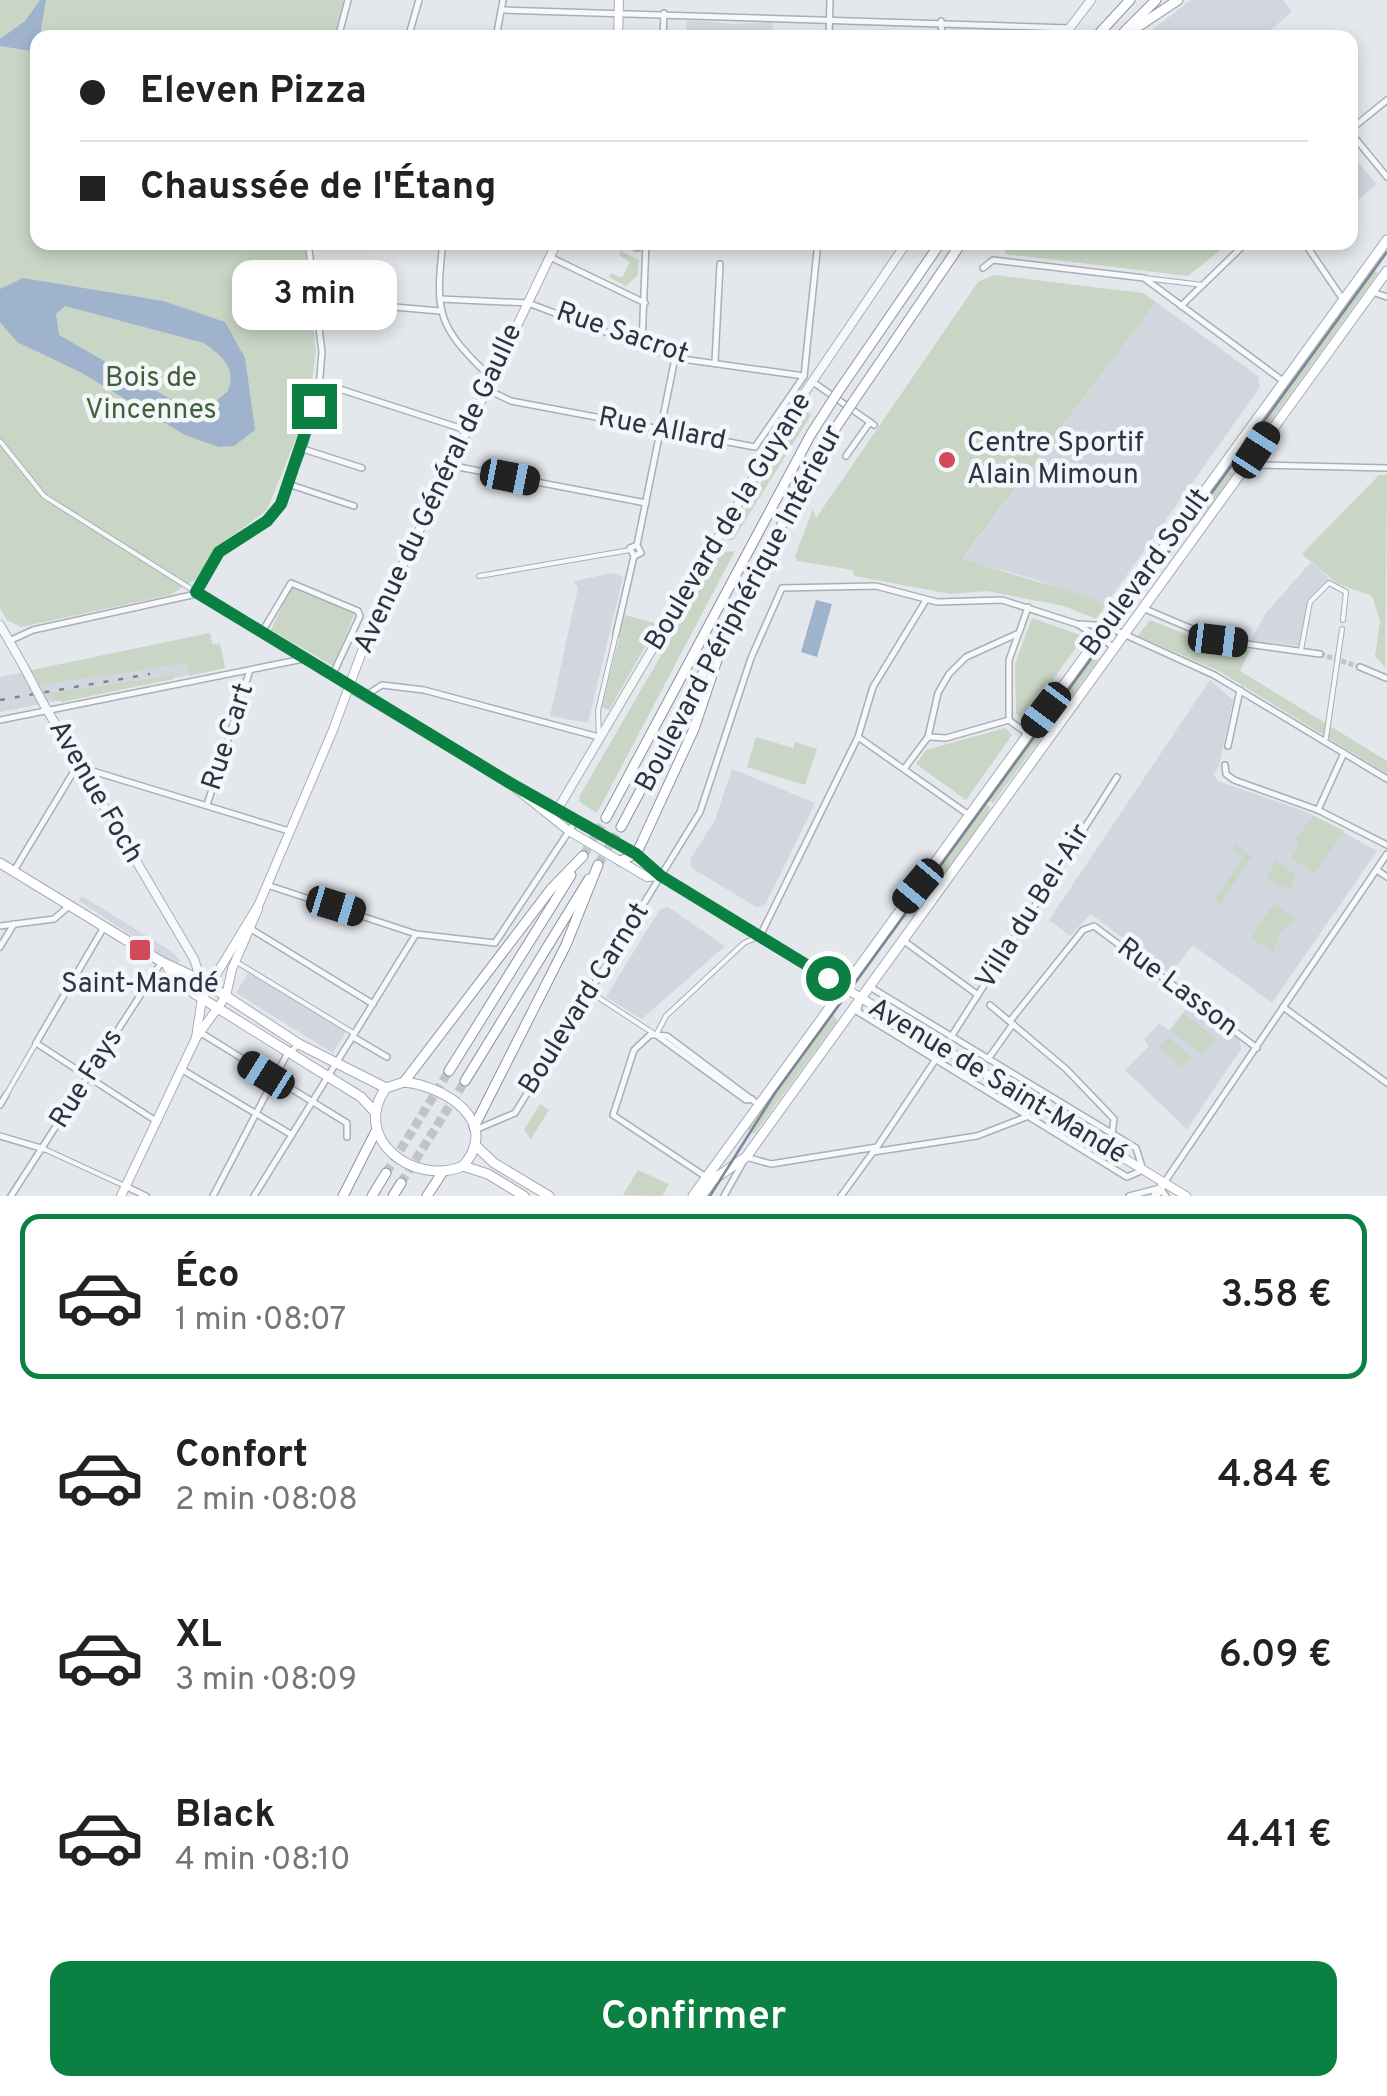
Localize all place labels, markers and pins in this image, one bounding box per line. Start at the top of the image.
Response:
place label: Centre Sportif Alain Mimoun [967,426,1144,494]
marker: Centre Sportif Alain Mimoun [936,449,958,471]
marker: Saint-Mandé [127,937,153,963]
place label: Saint-Mandé [61,967,219,1003]

